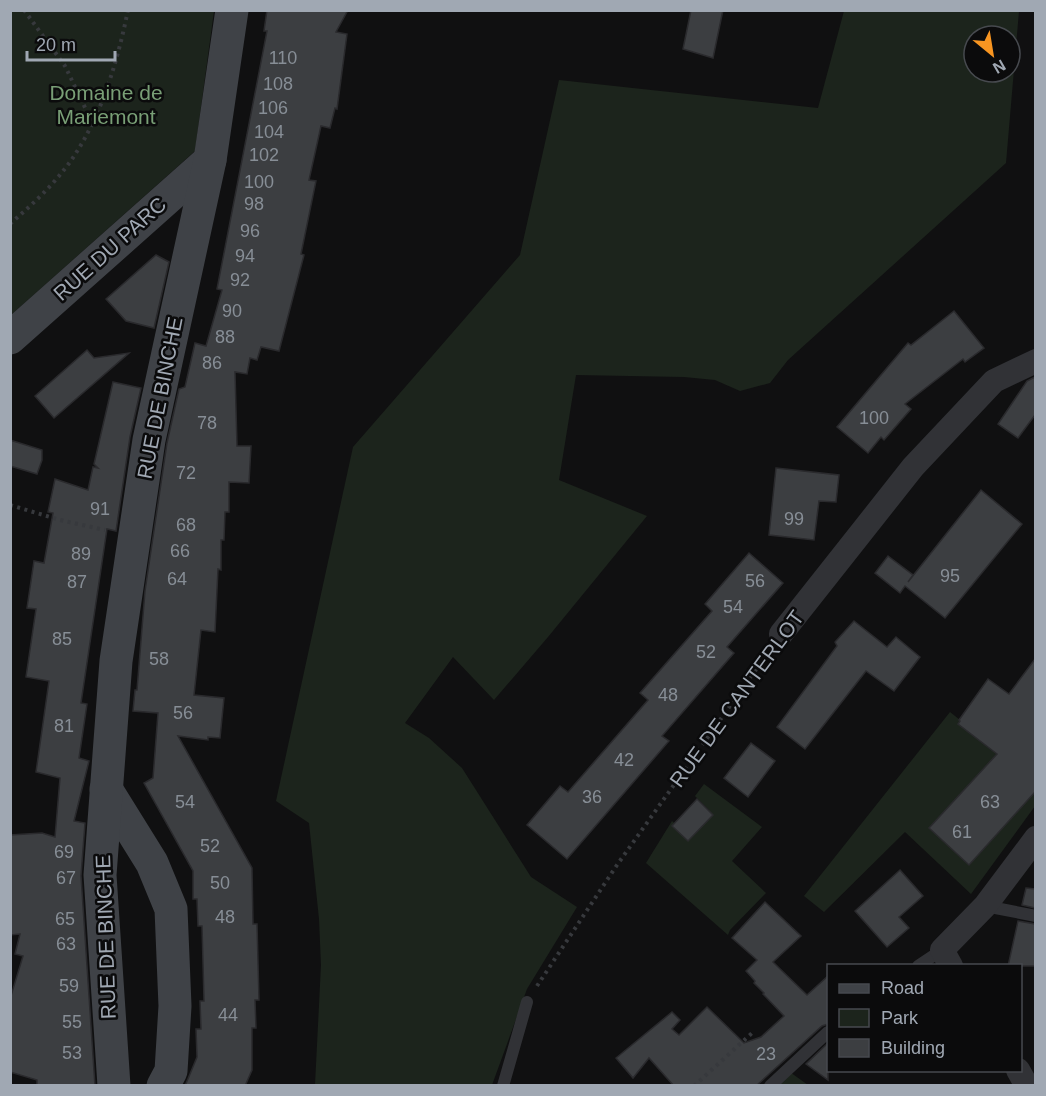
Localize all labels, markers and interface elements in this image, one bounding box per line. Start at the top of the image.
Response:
scale bar [27,24,116,62]
north arrow [962,24,1022,84]
text: 20 m [36,35,76,55]
house number: 110 [269,48,297,68]
text: N [990,56,1009,77]
house number: 108 [263,74,293,94]
park label: Domaine de Mariemont [49,81,163,128]
house number: 106 [258,98,288,118]
house number: 104 [254,122,284,142]
house number: 102 [249,145,279,165]
house number: 100 [244,172,274,192]
street label: RUE DU PARC [49,192,171,305]
house number: 98 [244,194,264,214]
house number: 96 [240,221,260,241]
house number: 94 [235,246,255,266]
house number: 92 [230,270,250,290]
house number: 90 [222,301,242,321]
street label: RUE DE BINCHE [133,315,186,481]
house number: 88 [215,327,235,347]
house number: 86 [202,353,222,373]
house number: 100 [859,408,889,428]
house number: 78 [197,413,217,433]
house number: 72 [176,463,196,483]
house number: 91 [90,499,110,519]
house number: 99 [784,509,804,529]
house number: 68 [176,515,196,535]
house number: 66 [170,541,190,561]
house number: 89 [71,544,91,564]
house number: 95 [940,566,960,586]
house number: 64 [167,569,187,589]
house number: 56 [745,571,765,591]
house number: 87 [67,572,87,592]
house number: 54 [723,597,743,617]
street label: RUE DE CANTERLOT [665,606,808,791]
house number: 85 [52,629,72,649]
house number: 52 [696,642,716,662]
house number: 58 [149,649,169,669]
house number: 48 [658,685,678,705]
house number: 56 [173,703,193,723]
house number: 81 [54,716,74,736]
house number: 42 [614,750,634,770]
house number: 36 [582,787,602,807]
house number: 54 [175,792,195,812]
house number: 63 [980,792,1000,812]
house number: 61 [952,822,972,842]
house number: 52 [200,836,220,856]
house number: 69 [54,842,74,862]
street label: RUE DE BINCHE [91,854,120,1020]
house number: 67 [56,868,76,888]
house number: 50 [210,873,230,893]
house number: 48 [215,907,235,927]
house number: 65 [55,909,75,929]
house number: 63 [56,934,76,954]
legend [827,964,1022,1072]
house number: 59 [59,976,79,996]
text: Road [881,978,924,998]
house number: 44 [218,1005,238,1025]
text: Park [881,1008,919,1028]
house number: 55 [62,1012,82,1032]
text: Building [881,1038,945,1058]
house number: 53 [62,1043,82,1063]
house number: 23 [756,1044,776,1064]

